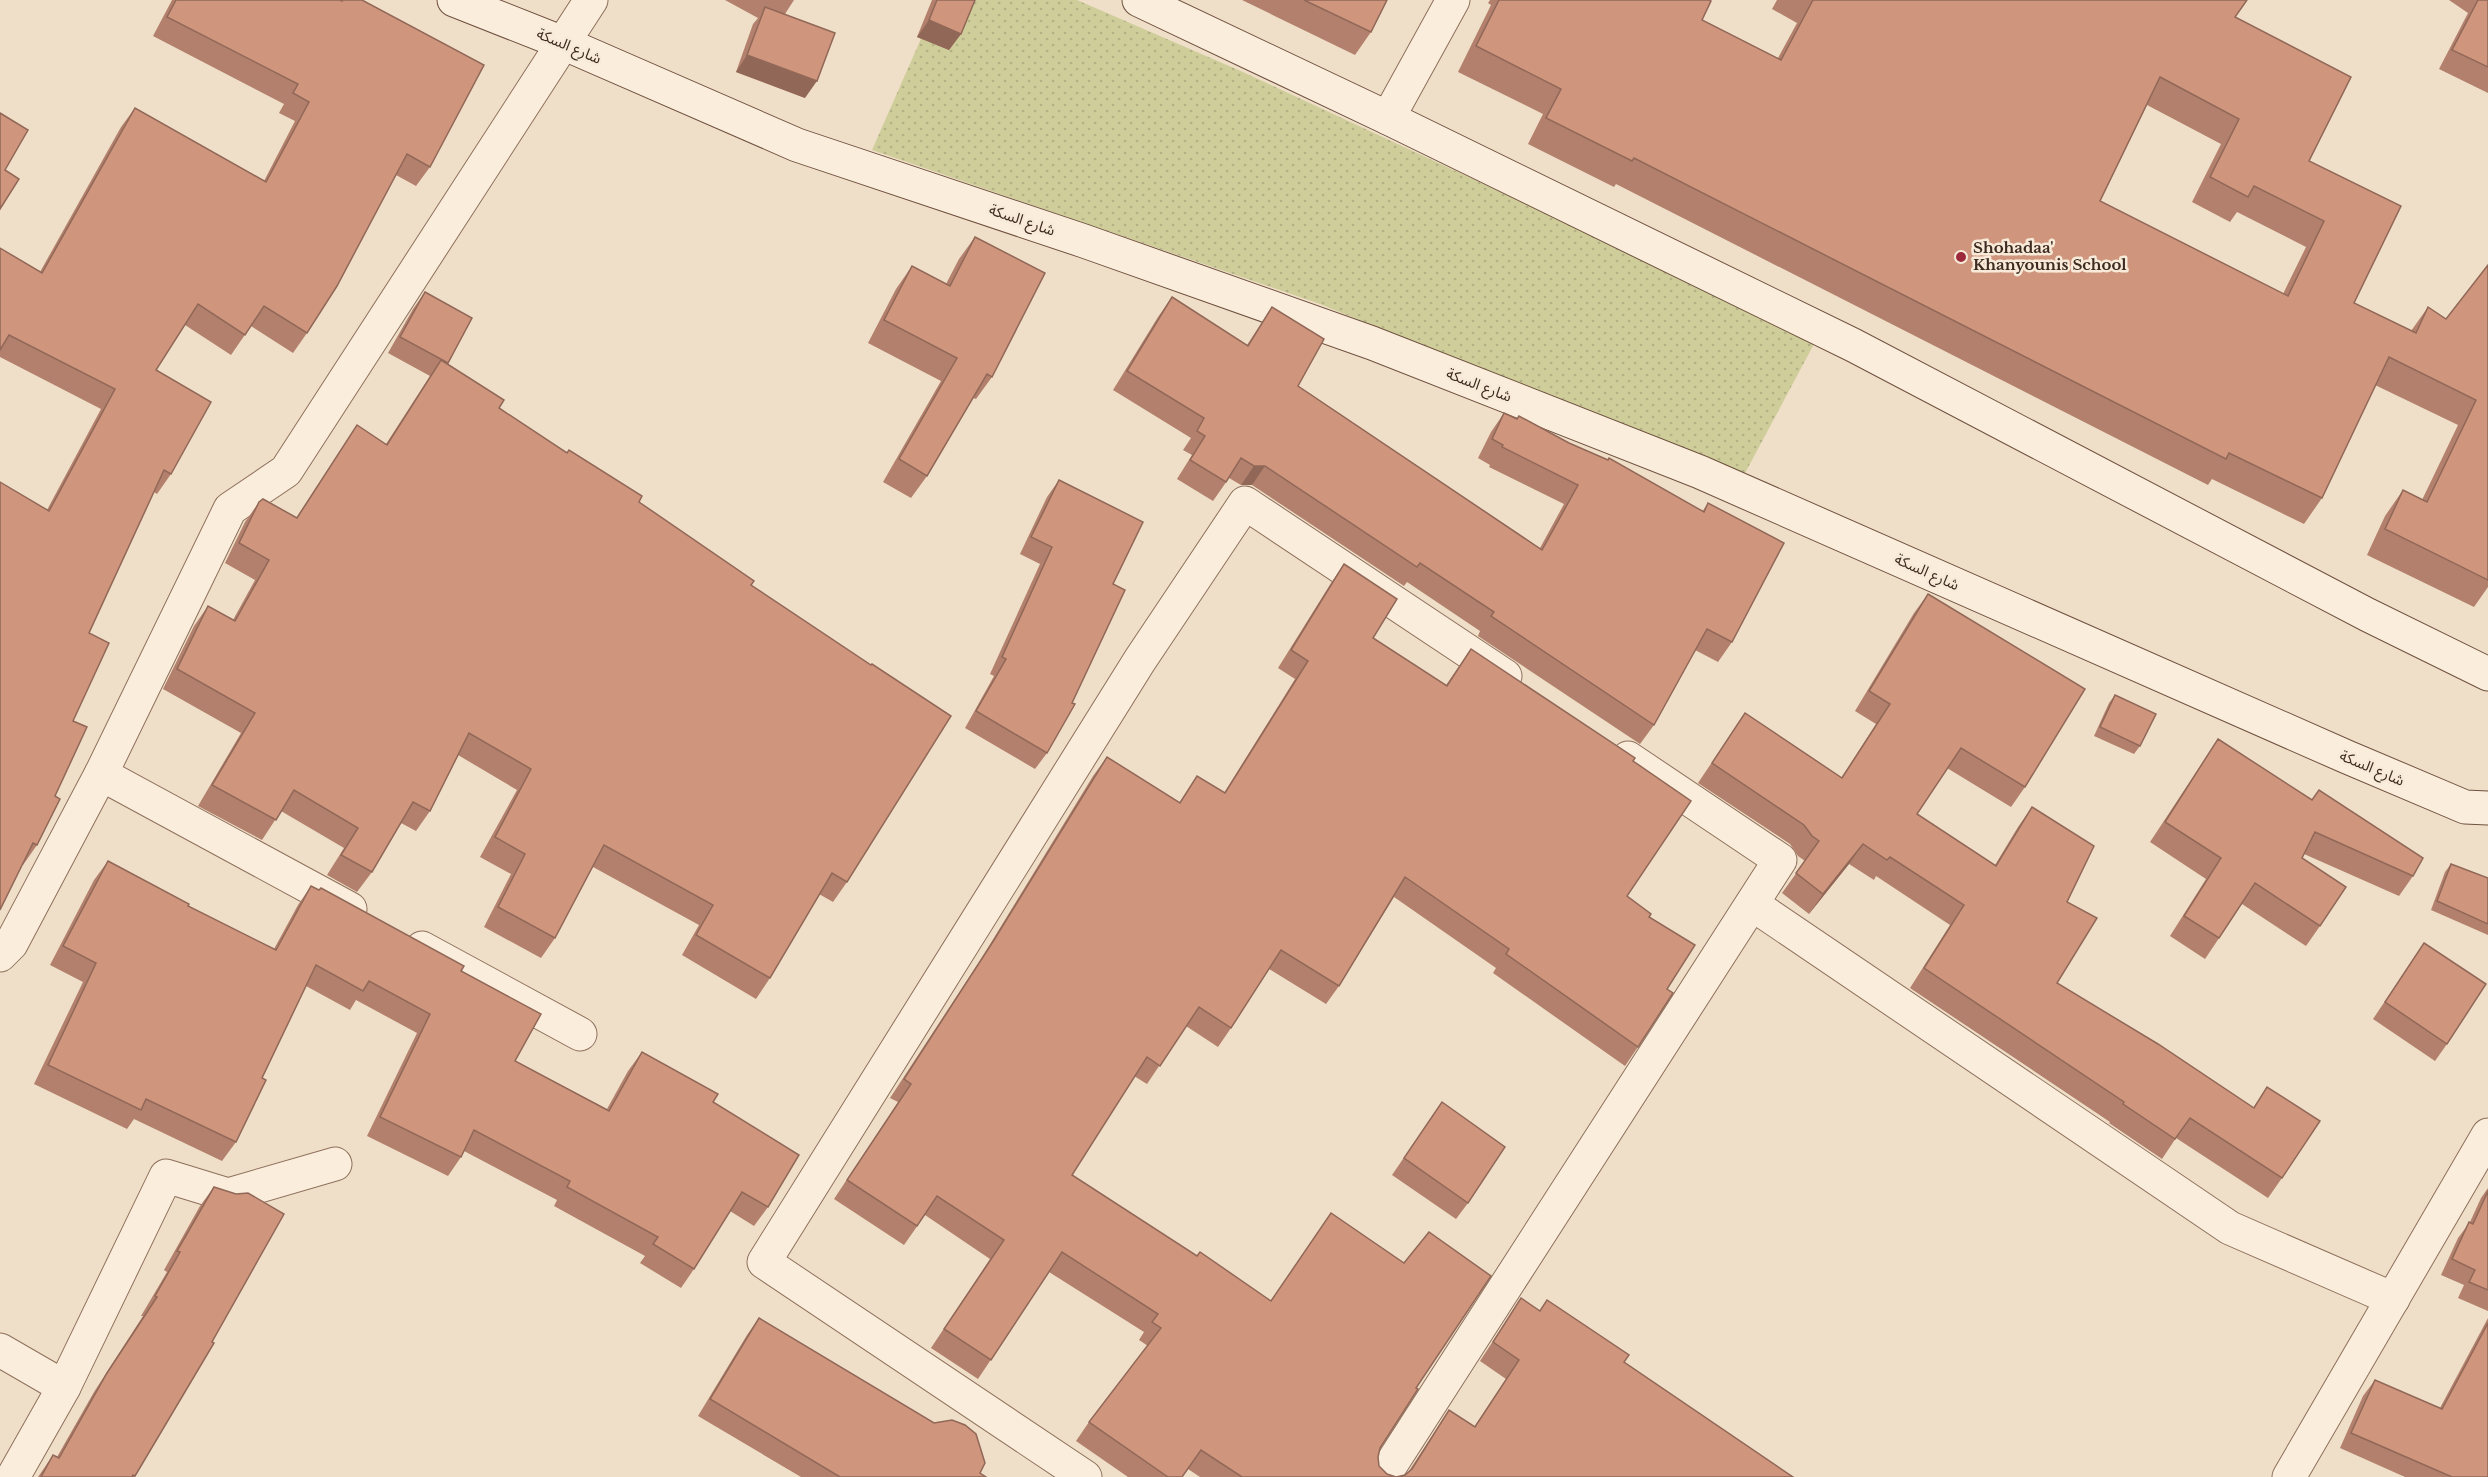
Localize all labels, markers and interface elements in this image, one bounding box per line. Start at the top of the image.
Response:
street label: شارع السكة [533,23,605,71]
street label: شارع السكة [986,199,1058,243]
place label: Shohadaa' Khanyounis School [1973,238,2127,274]
marker: Shohadaa' Khanyounis School [1954,250,1968,264]
street label: شارع السكة [1443,363,1515,409]
street label: شارع السكة [1891,549,1963,597]
street label: شارع السكة [2336,745,2408,793]

